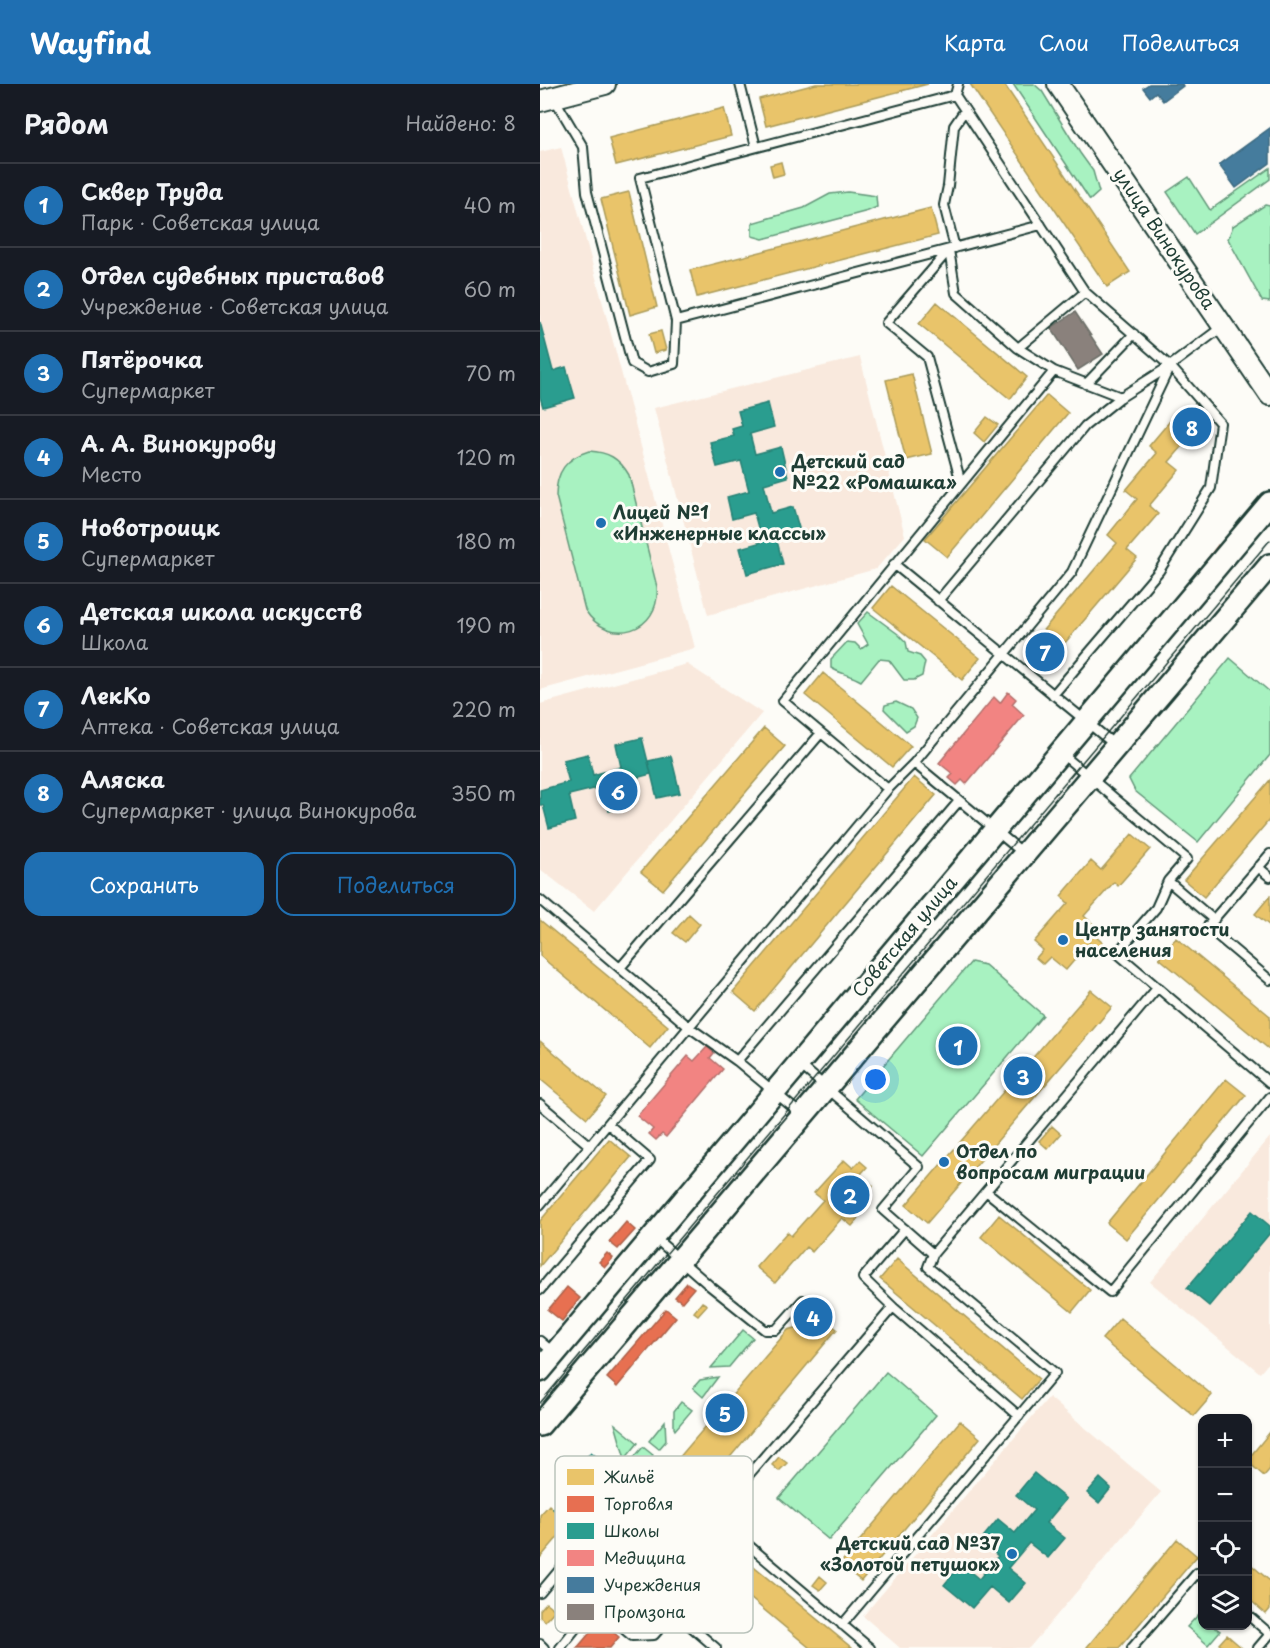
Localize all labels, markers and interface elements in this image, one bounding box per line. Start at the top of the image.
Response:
text: Wayfind [30,21,151,64]
text: Карта [944,26,1006,58]
text: Слои [1039,26,1089,58]
text: Поделиться [1122,26,1240,58]
text: Рядом [24,104,109,143]
text: Найдено: 8 [406,108,516,138]
street label: улица Винокурова [1108,162,1223,315]
text: Сквер Труда [81,174,223,207]
text: 1 [39,190,48,220]
text: 40 m [464,190,516,220]
text: Парк · Советская улица [81,207,319,237]
text: Отдел судебных приставов [81,258,384,291]
text: 2 [36,274,51,304]
text: 60 m [464,274,516,304]
text: Учреждение · Советская улица [81,291,388,321]
text: Пятёрочка [81,342,203,375]
text: 3 [37,358,50,388]
text: 70 m [466,358,516,388]
text: Супермаркет [81,375,214,405]
pin: 8 [1172,404,1212,450]
text: А. А. Винокурову [81,426,276,459]
text: 4 [37,442,50,472]
text: 120 m [457,442,516,472]
place label: Детский сад №22 «Ромашка» [791,447,957,495]
text: Место [81,459,142,489]
marker: Детский сад №22 «Ромашка» [773,465,787,479]
place label: Лицей №1 «Инженерные классы» [613,498,826,546]
text: Новотроицк [81,510,220,543]
marker: Лицей №1 «Инженерные классы» [594,516,608,530]
text: 5 [37,526,50,556]
text: 180 m [456,526,516,556]
text: Супермаркет [81,543,214,573]
text: Детская школа искусств [81,594,362,627]
text: 6 [36,610,51,640]
text: 190 m [457,610,516,640]
text: Школа [81,627,148,657]
pin: 7 [1026,630,1064,674]
text: ЛекКо [81,678,151,711]
text: 7 [38,694,49,724]
text: 220 m [452,694,516,724]
text: Аптека · Советская улица [81,711,339,741]
text: Аляска [81,762,165,795]
pin: 6 [598,768,638,814]
text: 8 [37,778,50,808]
text: 350 m [451,778,516,808]
text: Супермаркет · улица Винокурова [81,795,416,825]
button: Сохранить [24,852,264,916]
button: Поделиться [276,852,516,916]
street label: Советская улица [845,869,963,1003]
place label: Центр занятости населения [1075,915,1230,963]
marker: Центр занятости населения [1056,933,1070,947]
pin: 1 [938,1024,978,1068]
pin: 3 [1004,1054,1042,1098]
your location [861,1065,890,1094]
place label: Отдел по вопросам миграции [956,1137,1146,1185]
marker: Отдел по вопросам миграции [937,1155,951,1169]
pin: 2 [830,1172,870,1218]
pin: 4 [794,1294,832,1340]
pin: 5 [706,1390,744,1436]
map controls [1198,1414,1252,1630]
button: + [1198,1414,1252,1468]
legend [555,1456,753,1633]
text: Жильё [603,1464,654,1488]
button: − [1198,1468,1252,1522]
text: Торговля [604,1491,673,1515]
text: Школы [604,1518,660,1542]
button: locate [1198,1522,1252,1576]
place label: Детский сад №37 «Золотой петушок» [820,1529,1001,1577]
text: Медицина [604,1545,686,1569]
marker: Детский сад №37 «Золотой петушок» [1005,1547,1019,1561]
text: Учреждения [604,1572,701,1596]
button: layers [1198,1576,1252,1630]
text: Промзона [604,1599,685,1623]

